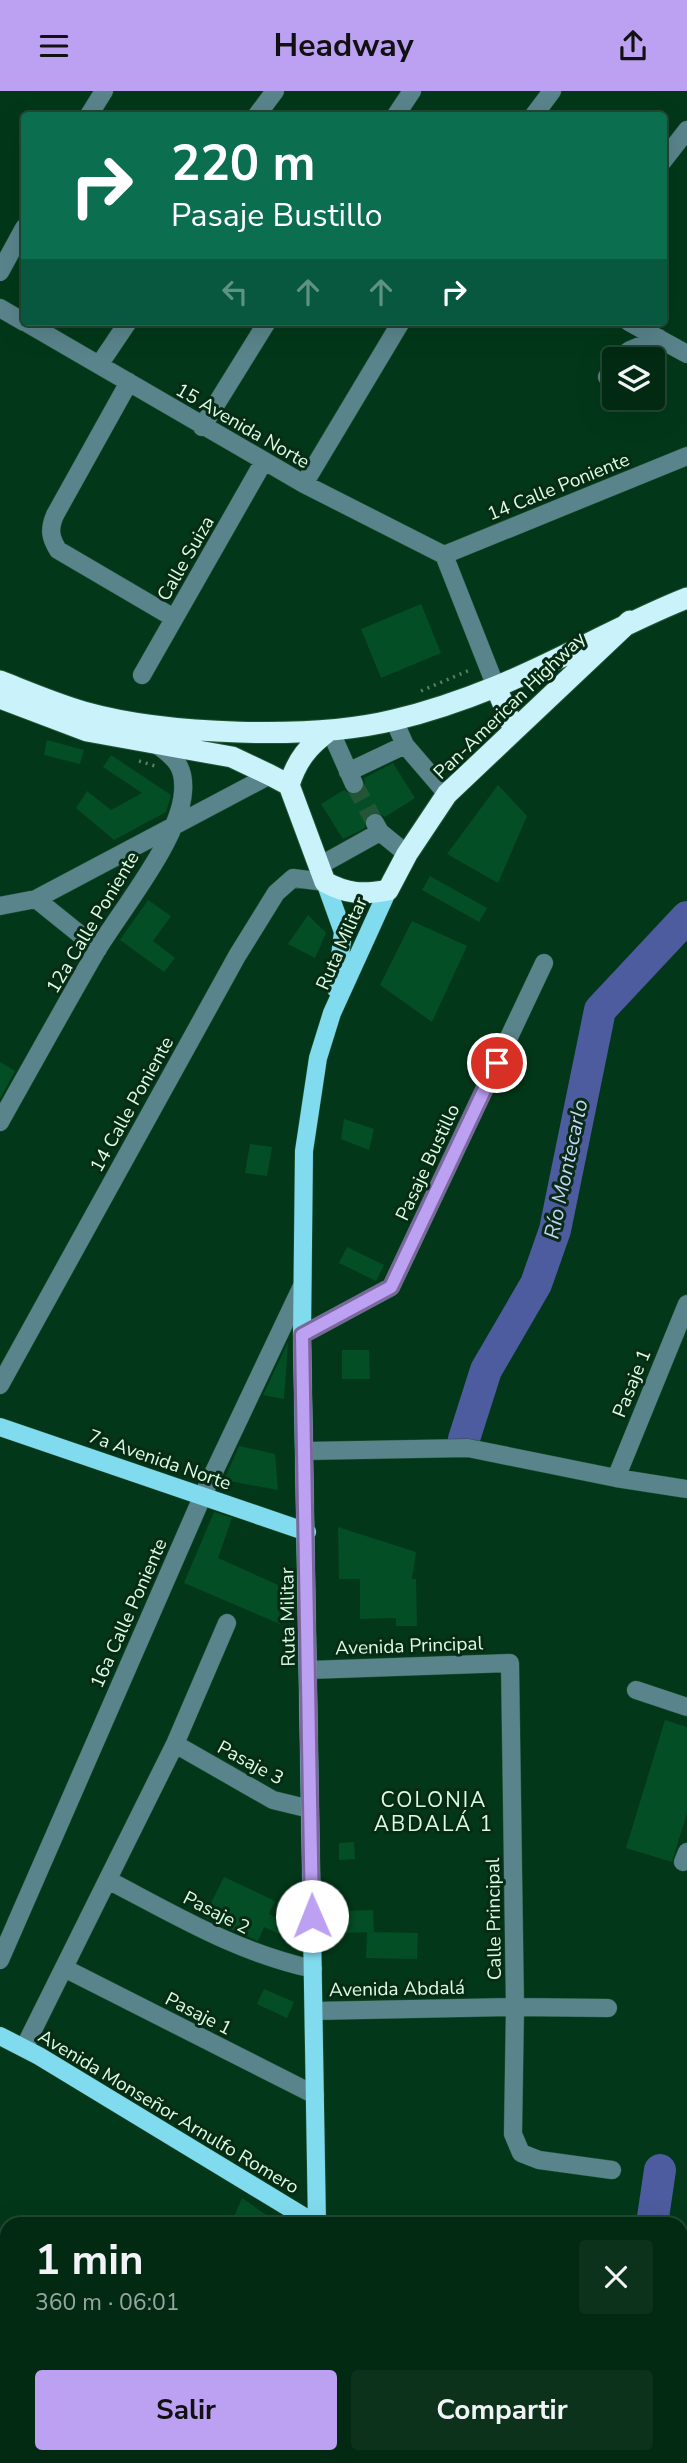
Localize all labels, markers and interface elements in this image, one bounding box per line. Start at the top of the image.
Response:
text: Headway [274,24,413,67]
icon: menu [35,27,73,65]
icon: share [614,27,652,65]
text: 220 m [171,130,315,197]
icon: right [56,140,147,231]
text: Pasaje Bustillo [171,194,383,237]
icon: left [216,273,254,311]
icon: ahead [289,273,327,311]
icon: ahead [362,273,400,311]
icon: right [435,273,473,311]
map controls [602,347,665,410]
button: layers [602,347,665,410]
street label: 15 Avenida Norte [171,377,314,475]
street label: 14 Calle Poniente [483,447,633,527]
street label: Calle Suiza [151,511,221,606]
street label: Pan-American Highway [428,626,592,785]
street label: 12a Calle Poniente [40,847,146,998]
street label: Ruta Militar [310,893,374,994]
street label: 14 Calle Poniente [84,1032,180,1177]
pin [467,1033,527,1093]
icon: arrive [478,1044,516,1082]
water label: Río Montecarlo [538,1097,594,1241]
street label: Pasaje Bustillo [390,1100,466,1225]
street label: Pasaje 1 [606,1345,657,1421]
street label: 7a Avenida Norte [85,1423,234,1497]
street label: 16a Calle Poniente [84,1534,174,1692]
street label: Ruta Militar [274,1567,302,1667]
street label: Avenida Principal [335,1630,484,1662]
street label: Pasaje 3 [213,1735,288,1791]
district label: COLONIA ABDALÁ 1 [374,1786,494,1838]
street label: Calle Principal [480,1857,508,1980]
position arrow [275,1879,349,1953]
street label: Pasaje 2 [179,1885,254,1941]
street label: Avenida Abdalá [329,1975,465,2003]
street label: Pasaje 1 [161,1986,236,2042]
street label: Avenida Monseñor Arnulfo Romero [33,2023,304,2200]
text: 1 min [35,2232,144,2289]
button: close [579,2240,653,2314]
text: 360 m · 06:01 [35,2287,180,2318]
button: Salir [35,2370,337,2450]
button: Compartir [351,2370,653,2450]

